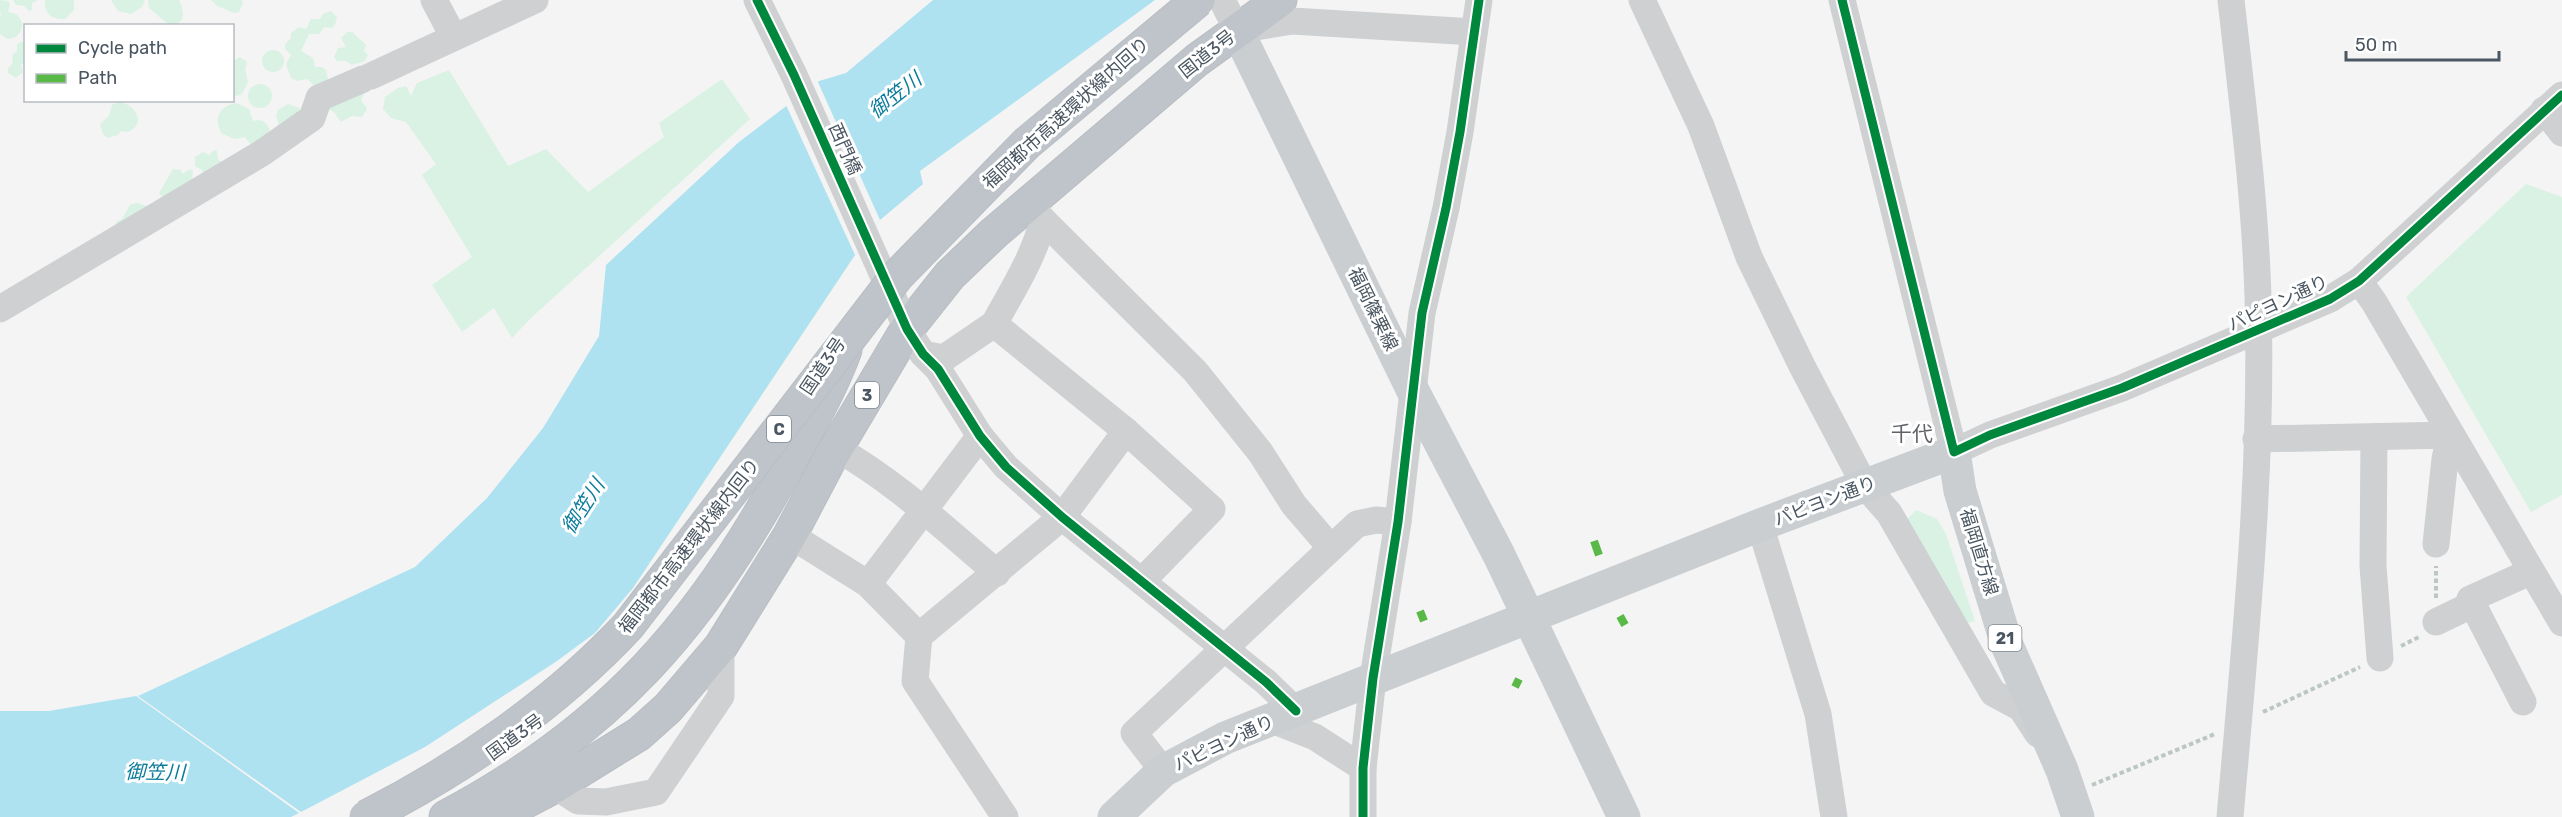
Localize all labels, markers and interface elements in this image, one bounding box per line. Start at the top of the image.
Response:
legend [24,24,234,102]
scale bar [2346,24,2499,62]
street label: 国道3号 [1175,25,1239,83]
street label: 福岡都市高速環状線内回り [978,33,1154,193]
text: 50 m [2355,34,2398,56]
text: Cycle path [78,37,167,59]
water label: 御笠川 [864,66,928,123]
text: Path [78,67,117,89]
street label: 西門橋 [824,120,866,178]
street label: 福岡篠栗線 [1343,264,1403,354]
street label: パピヨン通り [2224,270,2332,336]
street label: 国道3号 [796,333,850,399]
road number: 3 [855,382,879,408]
road number: C [767,416,791,442]
district label: 千代 [1891,421,1933,446]
street label: 福岡都市高速環状線内回り [614,454,764,638]
street label: パピヨン通り [1771,471,1879,531]
water label: 御笠川 [557,473,610,538]
street label: 福岡直方線 [1955,506,2003,598]
road number: 21 [1988,625,2022,651]
street label: 国道3号 [482,709,548,765]
street label: パピヨン通り [1170,710,1278,776]
water label: 御笠川 [125,759,187,785]

